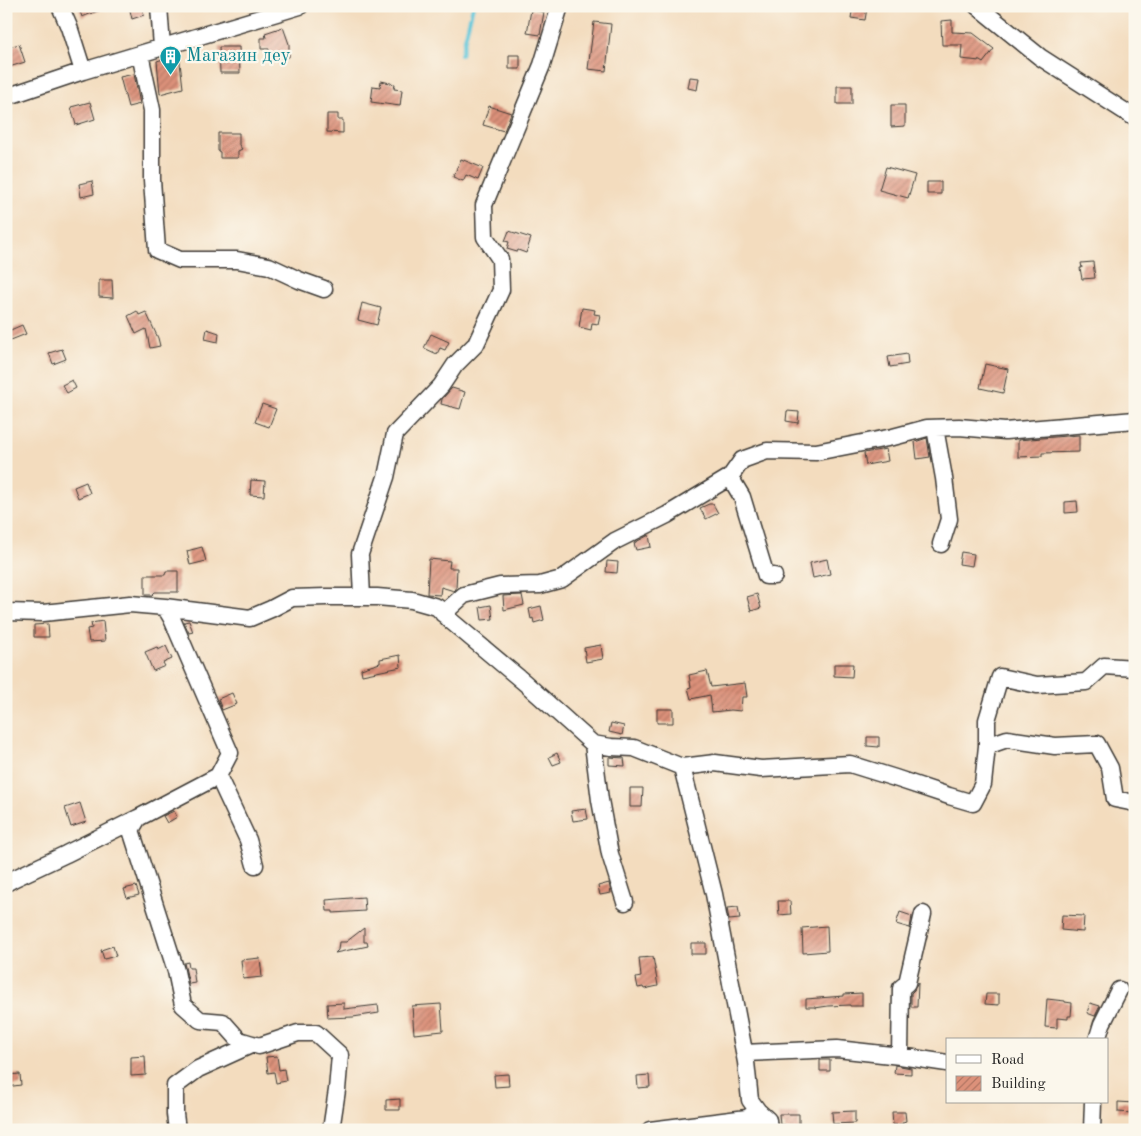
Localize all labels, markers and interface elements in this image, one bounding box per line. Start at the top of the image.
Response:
building icon: Магазин деу [158,44,182,75]
place label: Магазин деу [186,47,291,66]
legend [946,1038,1108,1104]
text: Road [991,1053,1025,1068]
text: Building [991,1077,1046,1092]

